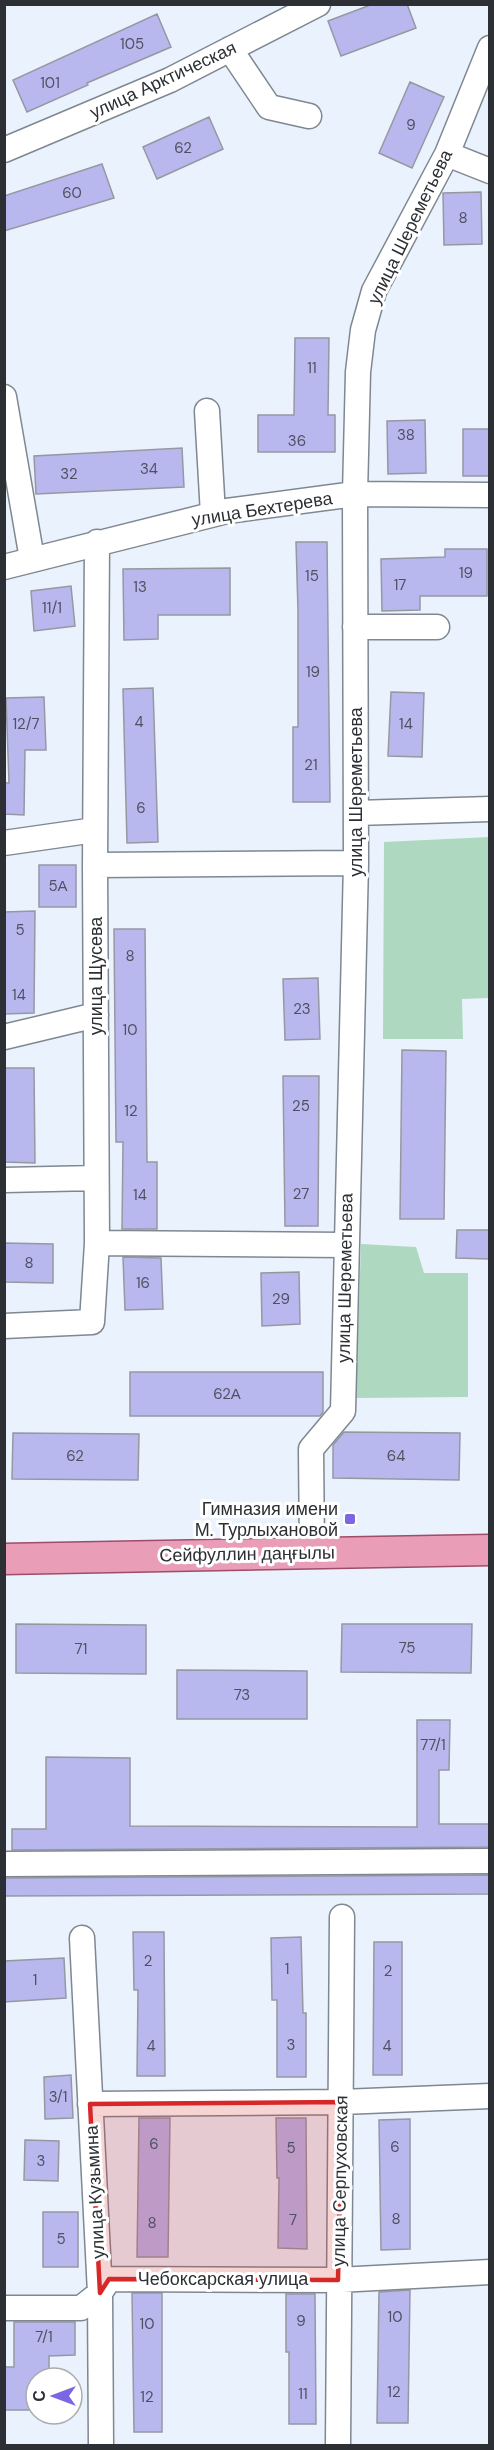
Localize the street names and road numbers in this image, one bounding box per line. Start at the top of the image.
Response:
street label: улица Арктическая [86,36,240,124]
street label: улица Шереметьева [362,145,458,308]
street label: улица Бехтерева [190,486,335,532]
street label: улица Шереметьева [344,706,368,877]
street label: улица Щусева [84,916,108,1035]
street label: улица Шереметьева [332,1192,358,1363]
street label: Сейфуллин даңғылы [159,1540,335,1568]
street label: улица Серпуховская [327,2095,353,2267]
street label: улица Кузьмина [79,2124,110,2259]
street label: Чебоксарская улица [138,2267,309,2291]

